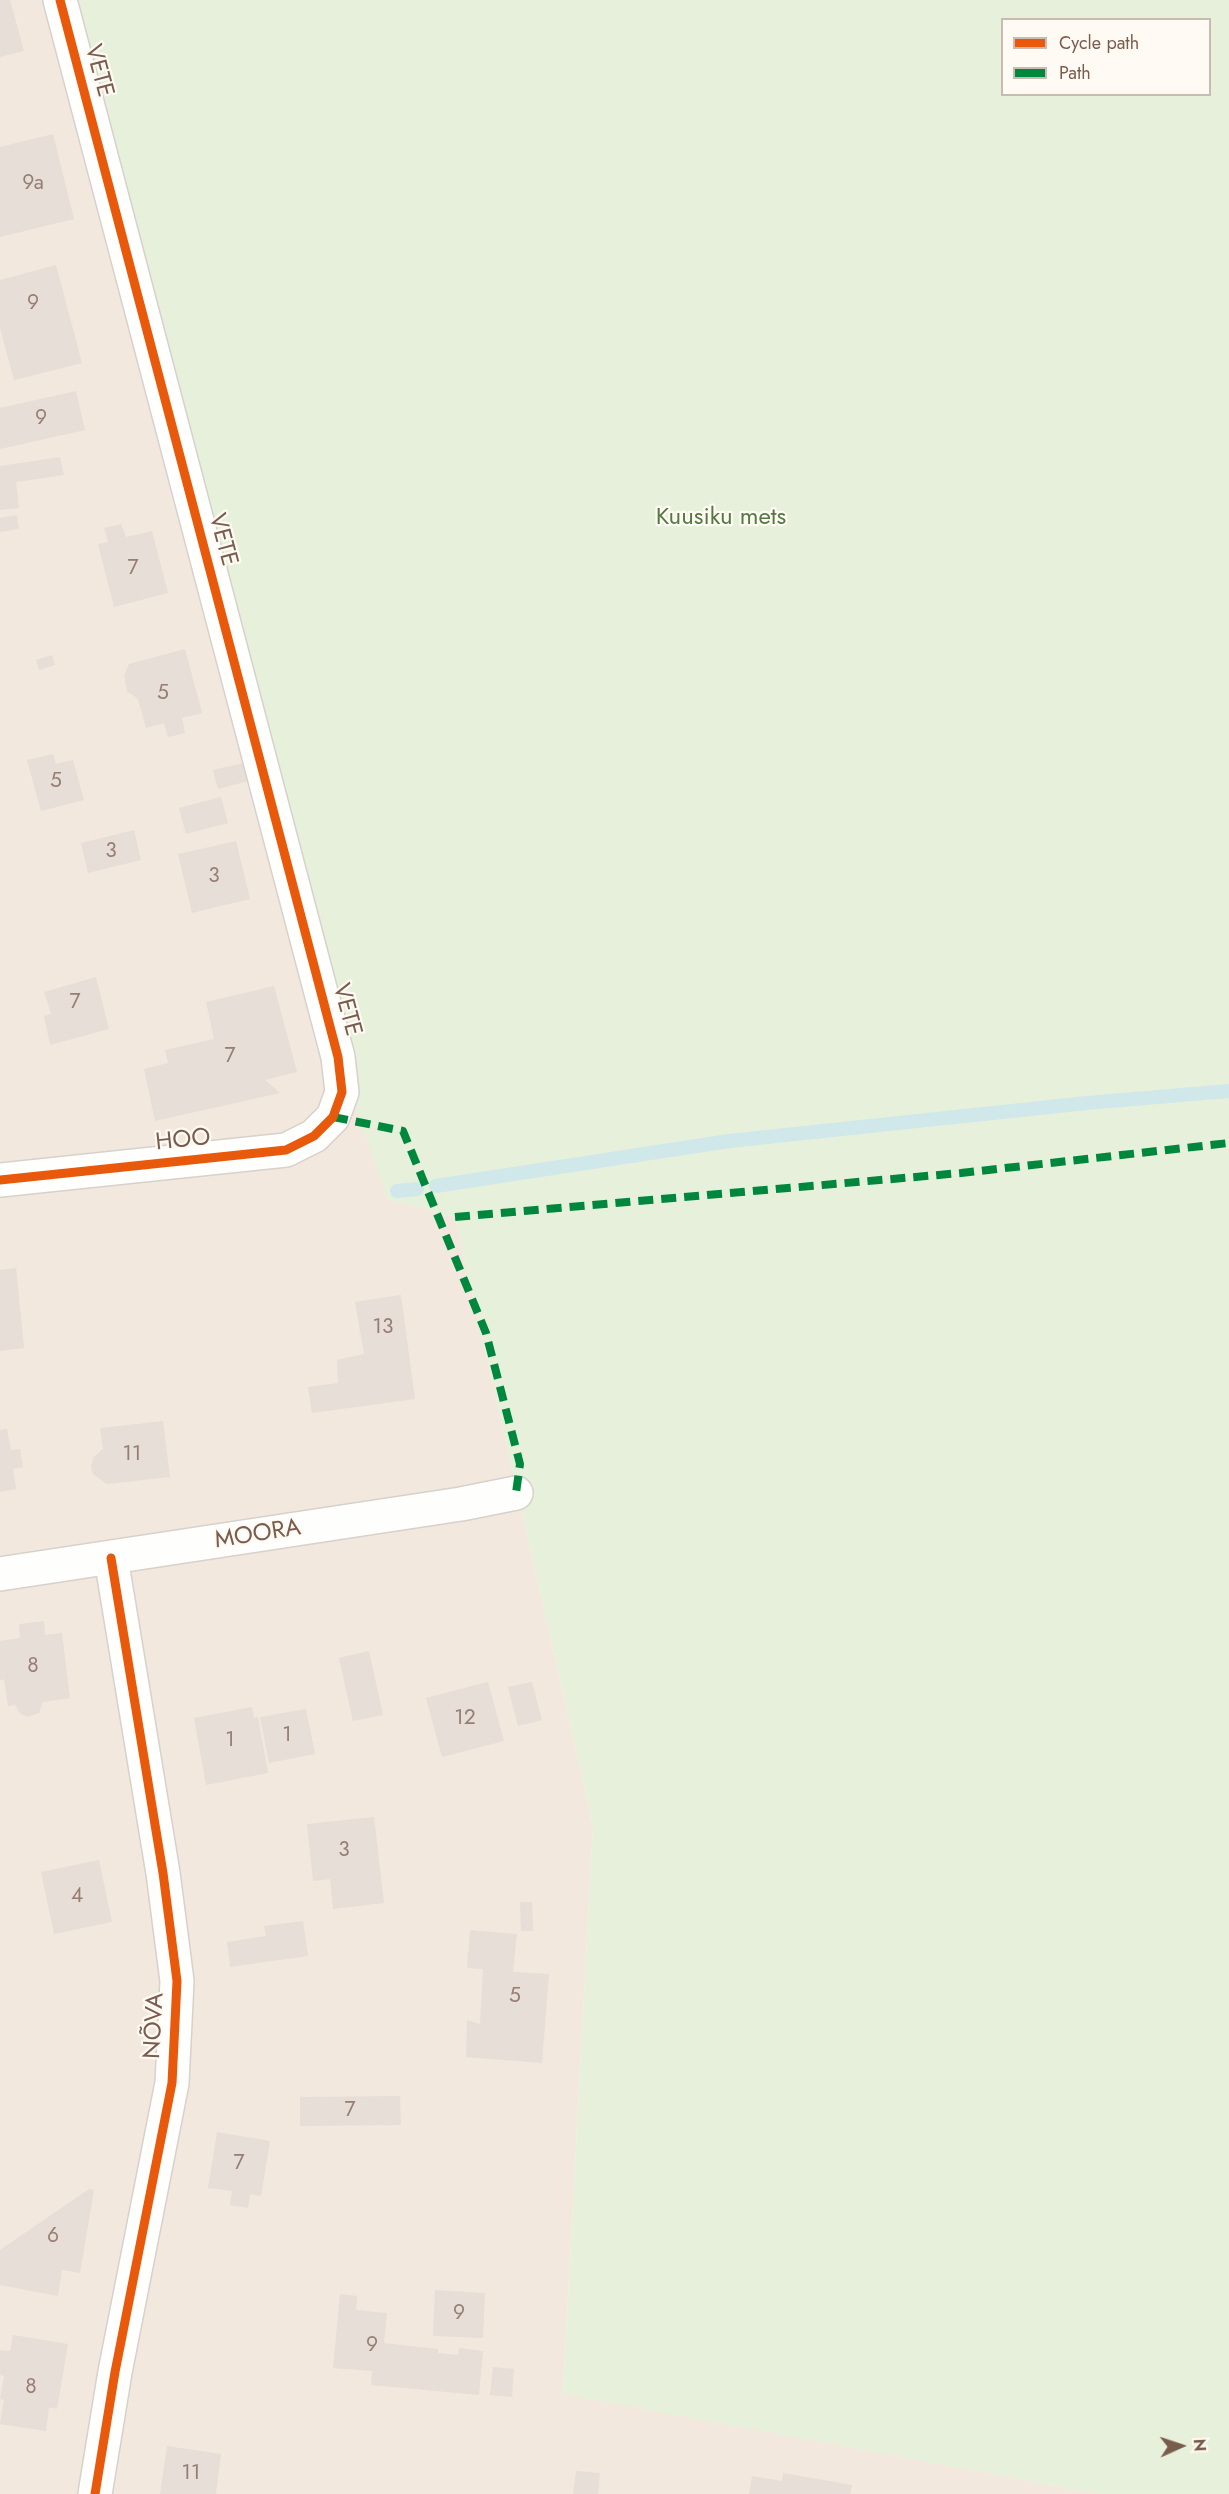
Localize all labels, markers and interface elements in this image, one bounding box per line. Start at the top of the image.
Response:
legend [1001,18,1211,96]
text: Cycle path [1059,30,1139,56]
street label: VETE [77,41,119,101]
text: Path [1059,60,1091,86]
house number: 9a [22,171,44,197]
house number: 9 [27,291,39,317]
house number: 9 [35,406,47,432]
park label: Kuusiku mets [656,504,786,532]
street label: VETE [201,510,243,570]
house number: 7 [127,556,139,582]
house number: 5 [157,681,169,707]
house number: 5 [50,769,62,795]
house number: 3 [105,839,117,865]
house number: 3 [208,864,220,890]
street label: VETE [325,980,367,1040]
house number: 7 [69,990,81,1016]
house number: 7 [224,1044,236,1070]
street label: HOO [154,1124,212,1158]
house number: 13 [373,1315,393,1341]
house number: 11 [123,1442,141,1468]
street label: MOORA [213,1514,303,1556]
house number: 8 [27,1654,39,1680]
house number: 12 [454,1706,476,1732]
house number: 1 [282,1723,292,1749]
house number: 1 [225,1728,235,1754]
house number: 3 [338,1838,350,1864]
house number: 4 [71,1884,83,1910]
house number: 5 [509,1984,521,2010]
street label: NÕVA [139,1992,171,2060]
house number: 7 [344,2098,356,2124]
house number: 7 [233,2151,245,2177]
house number: 6 [47,2224,59,2250]
house number: 9 [453,2301,465,2327]
house number: 9 [366,2333,378,2359]
house number: 8 [25,2375,37,2401]
north arrow [1151,2416,1211,2476]
text: N [1188,2438,1211,2452]
house number: 11 [182,2461,200,2487]

